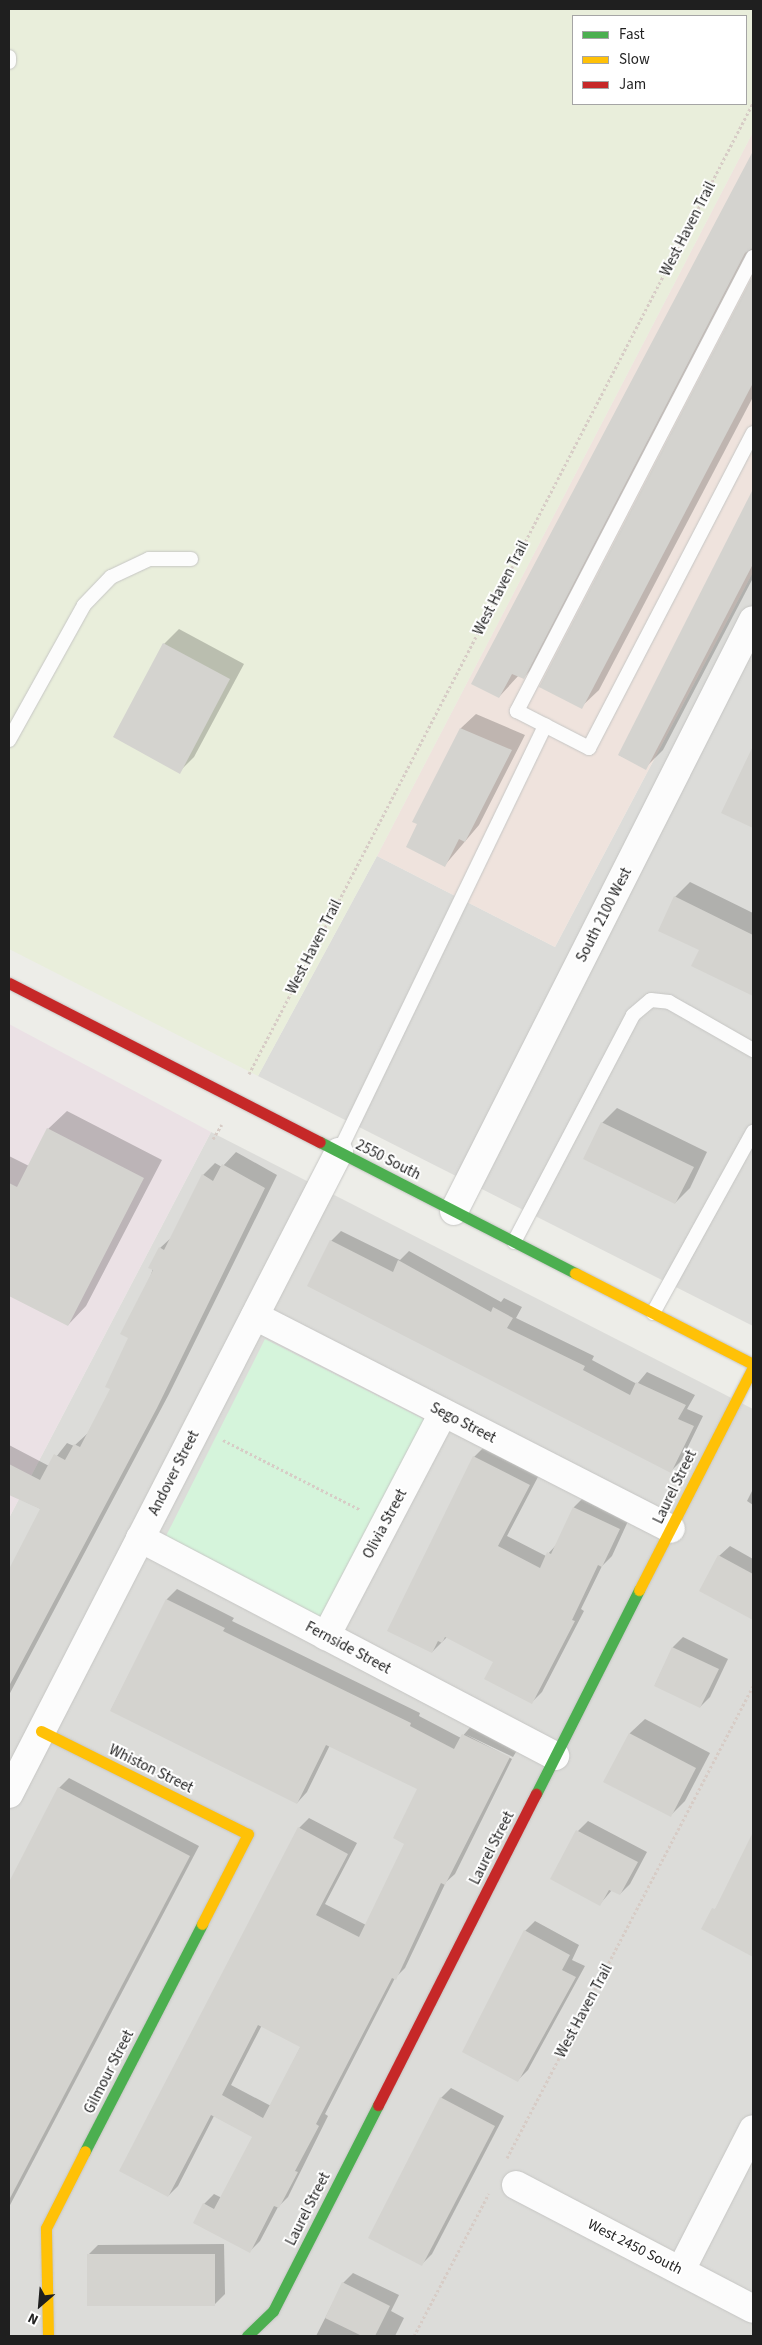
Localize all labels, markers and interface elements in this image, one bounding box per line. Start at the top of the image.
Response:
legend [572,15,747,105]
text: Fast [619,24,645,45]
text: Slow [619,49,650,70]
text: Jam [619,74,646,95]
street label: West Haven Trail [656,179,720,279]
street label: West Haven Trail [469,538,533,638]
street label: South 2100 West [572,865,636,965]
street label: West Haven Trail [282,897,346,997]
street label: 2550 South [353,1136,423,1184]
street label: Sego Street [427,1399,499,1447]
street label: Andover Street [145,1428,203,1518]
street label: Laurel Street [649,1447,701,1527]
street label: Olivia Street [359,1486,411,1562]
street label: Fernside Street [302,1618,394,1678]
street label: Whiston Street [106,1741,196,1797]
street label: Laurel Street [466,1808,518,1888]
street label: West Haven Trail [552,1961,616,2061]
street label: Gilmour Street [80,2027,138,2117]
street label: Laurel Street [282,2169,334,2249]
street label: West 2450 South [585,2215,685,2279]
north arrow [15,2280,65,2330]
text: N [25,2307,42,2329]

